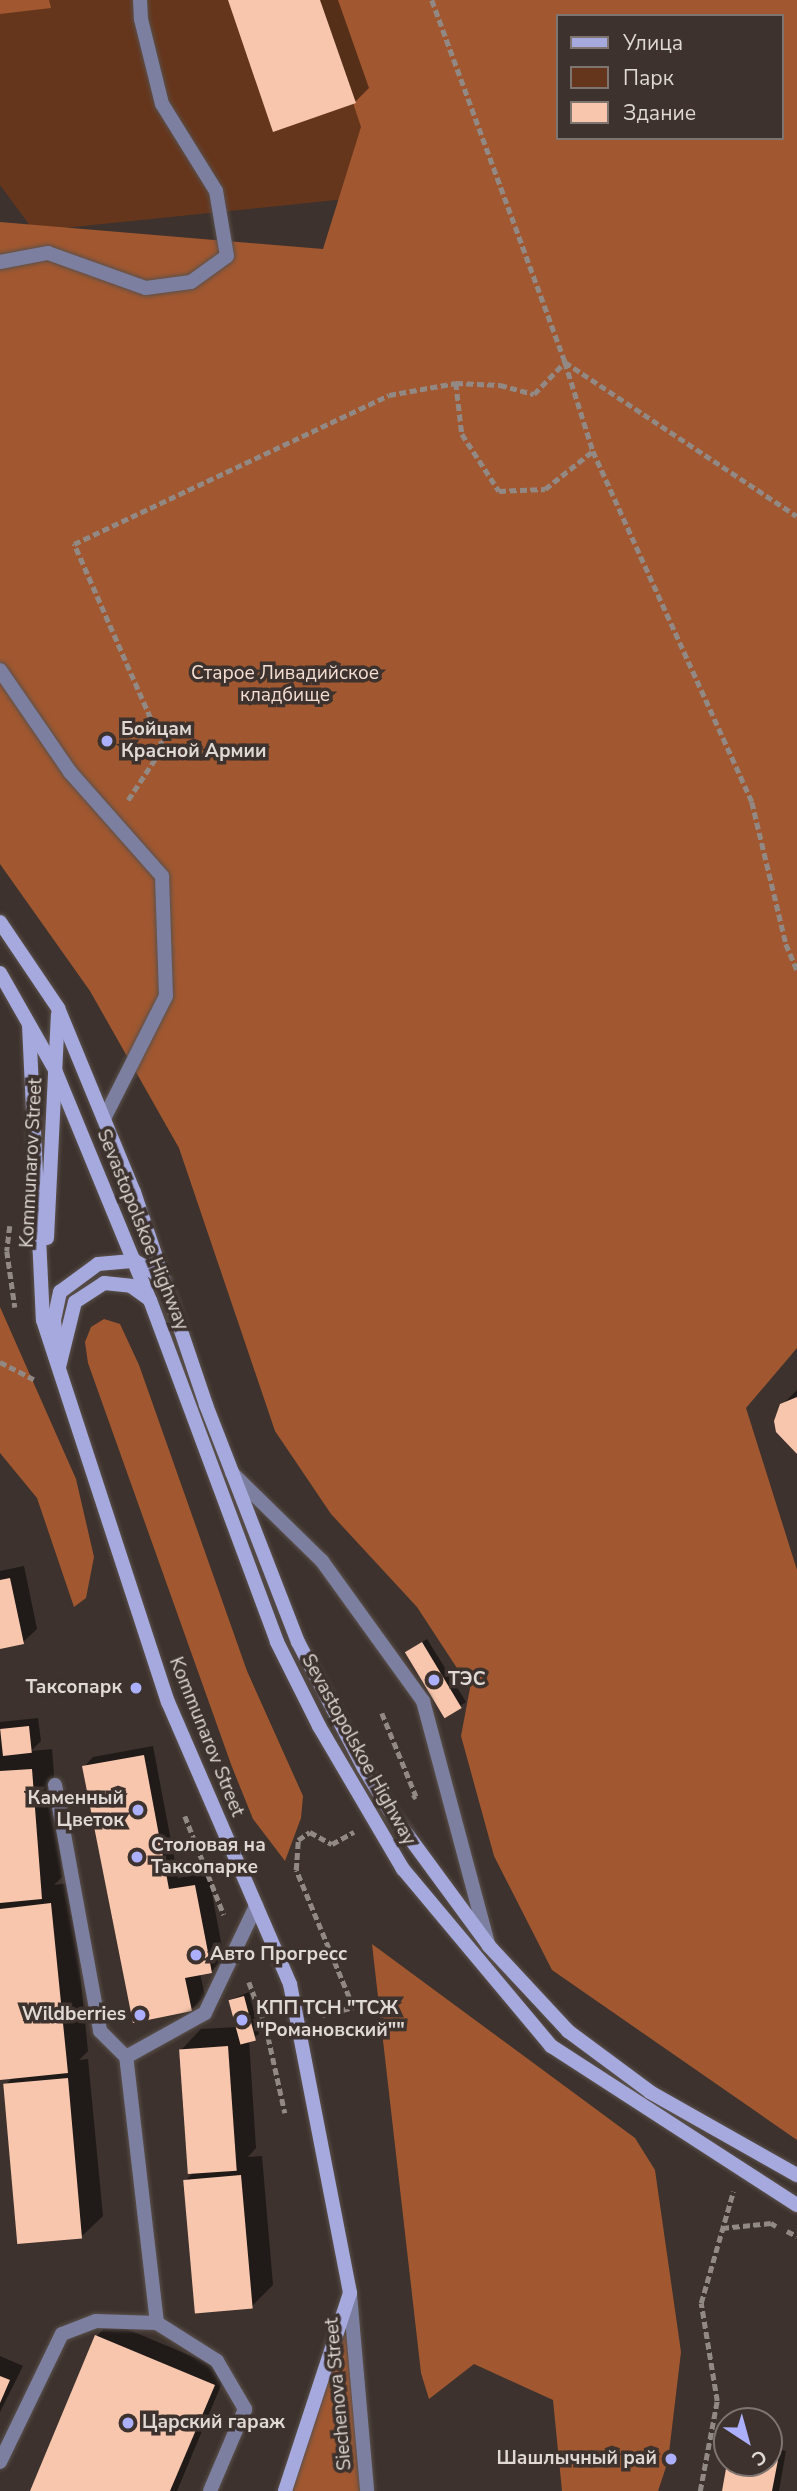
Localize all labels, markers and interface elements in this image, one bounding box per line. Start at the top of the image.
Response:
legend [556,14,783,140]
text: Улица [623,29,683,57]
text: Парк [623,64,674,92]
text: Здание [623,99,696,127]
park label: Старое Ливадийское кладбище [191,663,379,707]
place label: Бойцам Красной Армии [121,719,267,763]
marker: Бойцам Красной Армии [99,733,115,749]
street label: Kommunarov Street [16,1078,48,1248]
street label: Sevastopolskoe Highway [91,1126,193,1334]
street label: Sevastopolskoe Highway [296,1651,420,1849]
street label: Kommunarov Street [164,1654,248,1820]
place label: ТЭС [448,1669,486,1691]
marker: ТЭС [426,1672,442,1688]
place label: Таксопарк [26,1677,122,1699]
marker: Таксопарк [128,1680,144,1696]
place label: Каменный Цветок [28,1788,124,1832]
marker: Каменный Цветок [130,1802,146,1818]
place label: Столовая на Таксопарке [151,1835,266,1879]
marker: Столовая на Таксопарке [129,1849,145,1865]
place label: Авто Прогресс [210,1944,347,1966]
marker: Авто Прогресс [188,1947,204,1963]
place label: КПП ТСН "ТСЖ "Романовский"" [256,1998,405,2042]
place label: Wildberries [22,2004,126,2026]
marker: Wildberries [132,2007,148,2023]
marker: КПП ТСН "ТСЖ "Романовский"" [234,2012,250,2028]
street label: Siechenova Street [321,2317,357,2471]
north arrow [713,2407,783,2477]
place label: Царский гараж [142,2412,285,2434]
marker: Царский гараж [120,2415,136,2431]
text: С [746,2443,772,2472]
place label: Шашлычный рай [497,2448,657,2470]
marker: Шашлычный рай [663,2451,679,2467]

